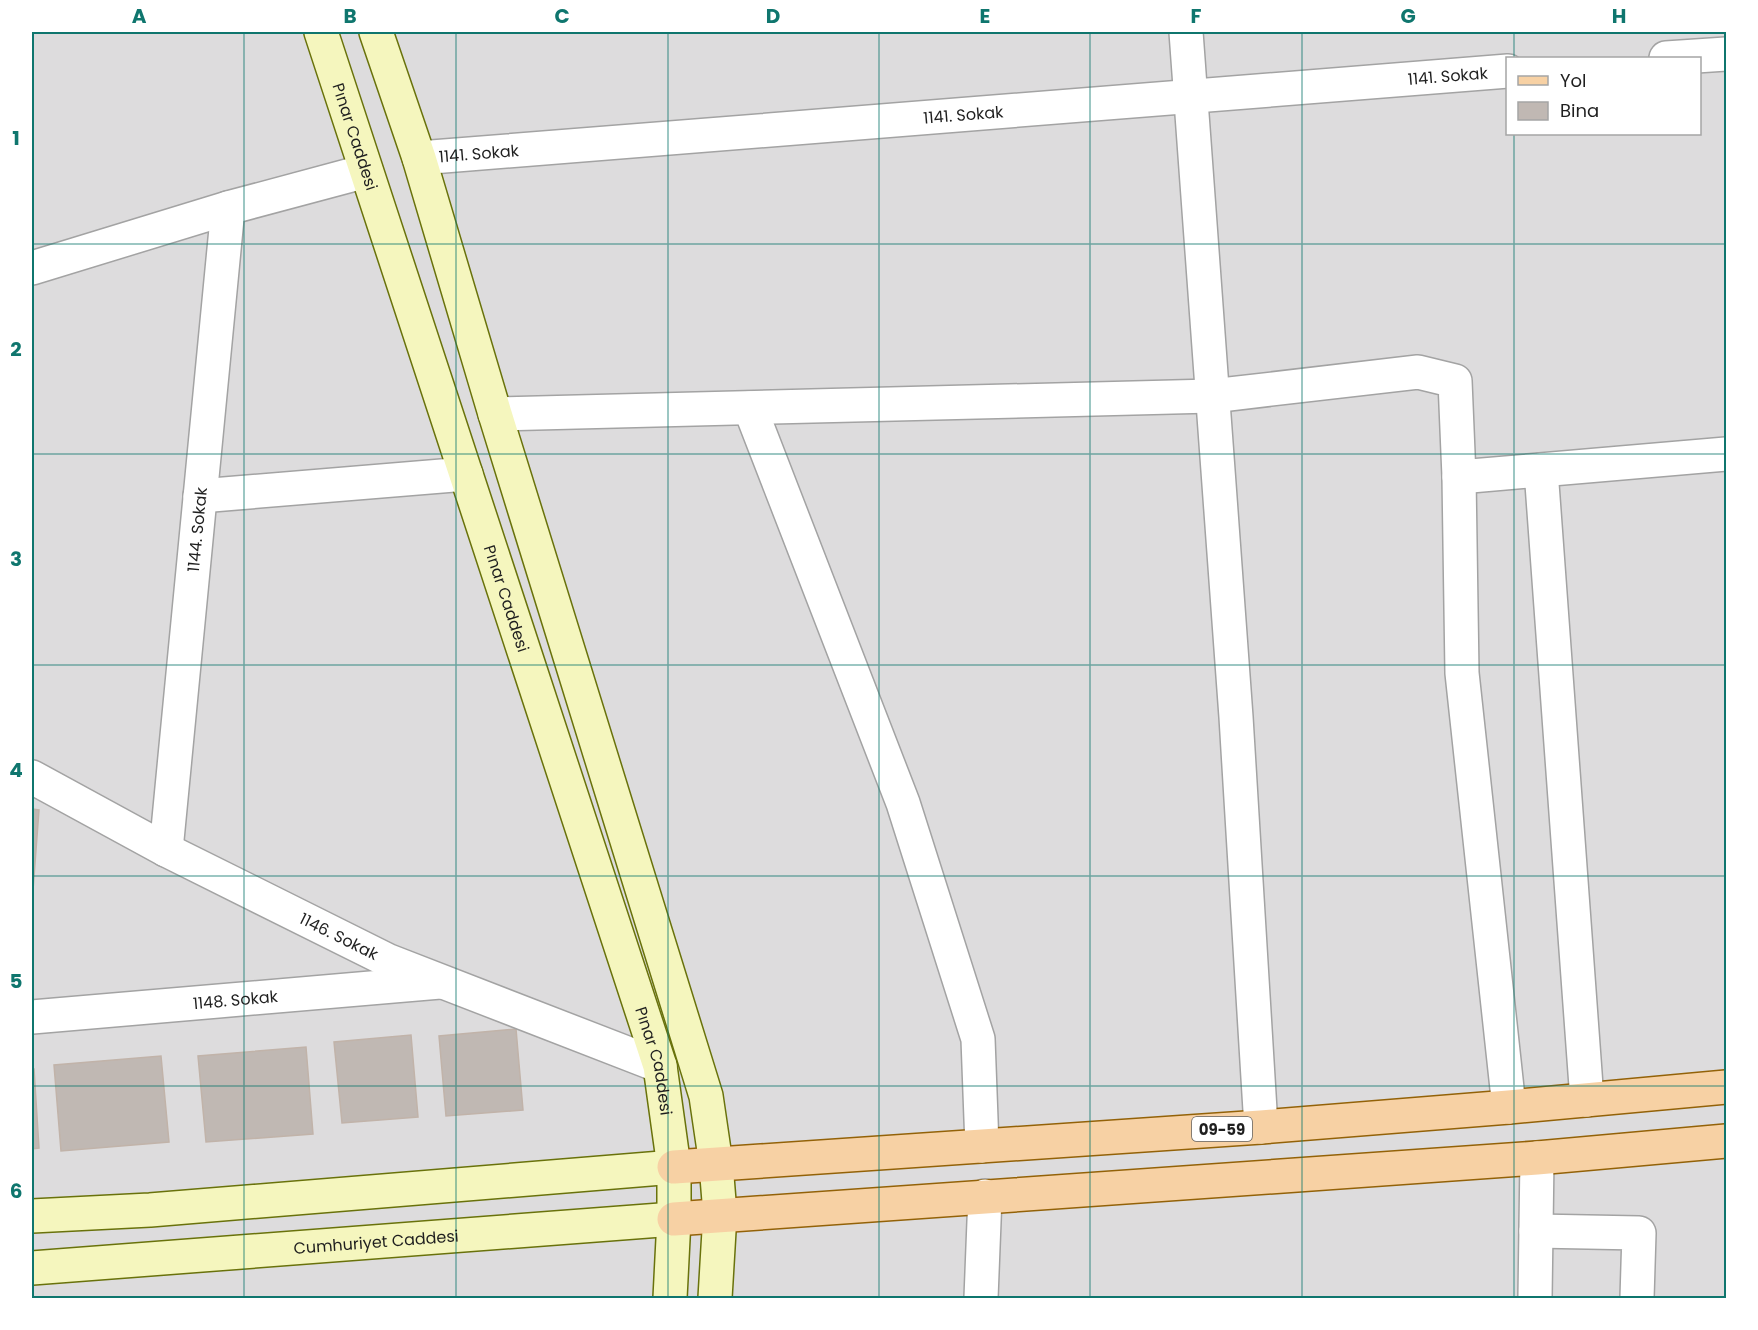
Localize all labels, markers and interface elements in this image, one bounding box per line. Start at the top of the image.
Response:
text: A [132,2,147,30]
text: B [343,2,357,30]
text: C [554,2,570,30]
text: D [766,2,780,30]
text: E [980,2,990,30]
text: F [1191,2,1202,30]
text: G [1400,2,1416,30]
text: H [1612,2,1626,30]
legend [1506,57,1701,135]
street label: 1141. Sokak [1407,61,1489,90]
text: Yol [1560,68,1586,93]
street label: Pınar Caddesi [327,80,384,193]
text: Bina [1560,98,1599,123]
street label: 1141. Sokak [922,100,1005,129]
text: 1 [12,124,20,152]
street label: 1141. Sokak [438,139,520,168]
text: 2 [10,335,22,363]
street label: 1144. Sokak [181,485,213,573]
street label: Pınar Caddesi [478,542,535,655]
text: 3 [10,545,22,573]
text: 4 [9,756,23,784]
street label: 1146. Sokak [296,907,383,966]
text: 5 [10,967,23,995]
street label: 1148. Sokak [192,984,279,1015]
street label: Pınar Caddesi [630,1004,678,1117]
road number: 09-59 [1192,1117,1252,1141]
text: 6 [10,1177,22,1205]
street label: Cumhuriyet Caddesi [293,1224,459,1260]

